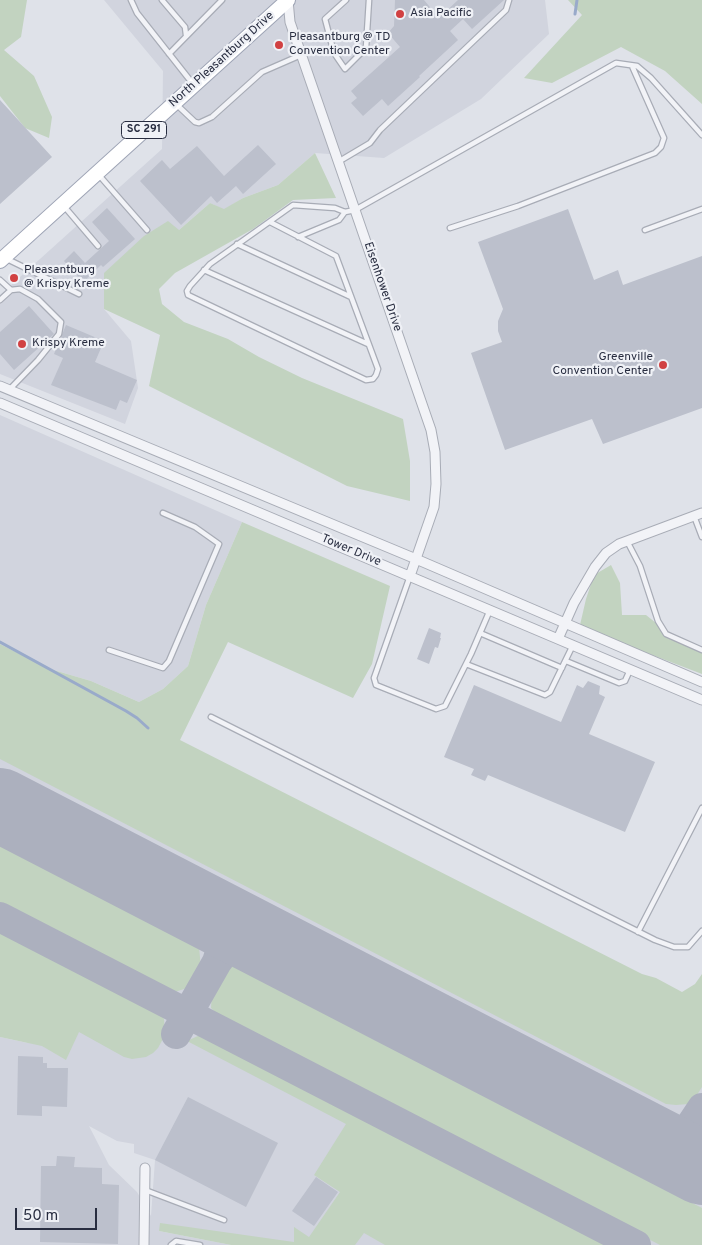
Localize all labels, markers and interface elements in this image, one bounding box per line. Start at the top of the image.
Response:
place label: Asia Pacific [410,7,472,21]
marker: Asia Pacific [394,8,406,20]
street label: North Pleasantburg Drive [167,9,277,111]
place label: Pleasantburg @ TD Convention Center [289,31,390,59]
marker: Pleasantburg @ TD Convention Center [273,39,285,51]
road number: SC 291 [122,122,166,138]
street label: Eisenhower Drive [360,240,404,334]
place label: Pleasantburg @ Krispy Kreme [24,264,109,292]
marker: Pleasantburg @ Krispy Kreme [8,272,20,284]
place label: Krispy Kreme [32,337,105,351]
marker: Krispy Kreme [16,338,28,350]
place label: Greenville Convention Center [552,351,653,379]
marker: Greenville Convention Center [657,359,669,371]
street label: Tower Drive [319,532,383,570]
scale bar [18,1198,100,1230]
text: 50 m [23,1207,58,1226]

